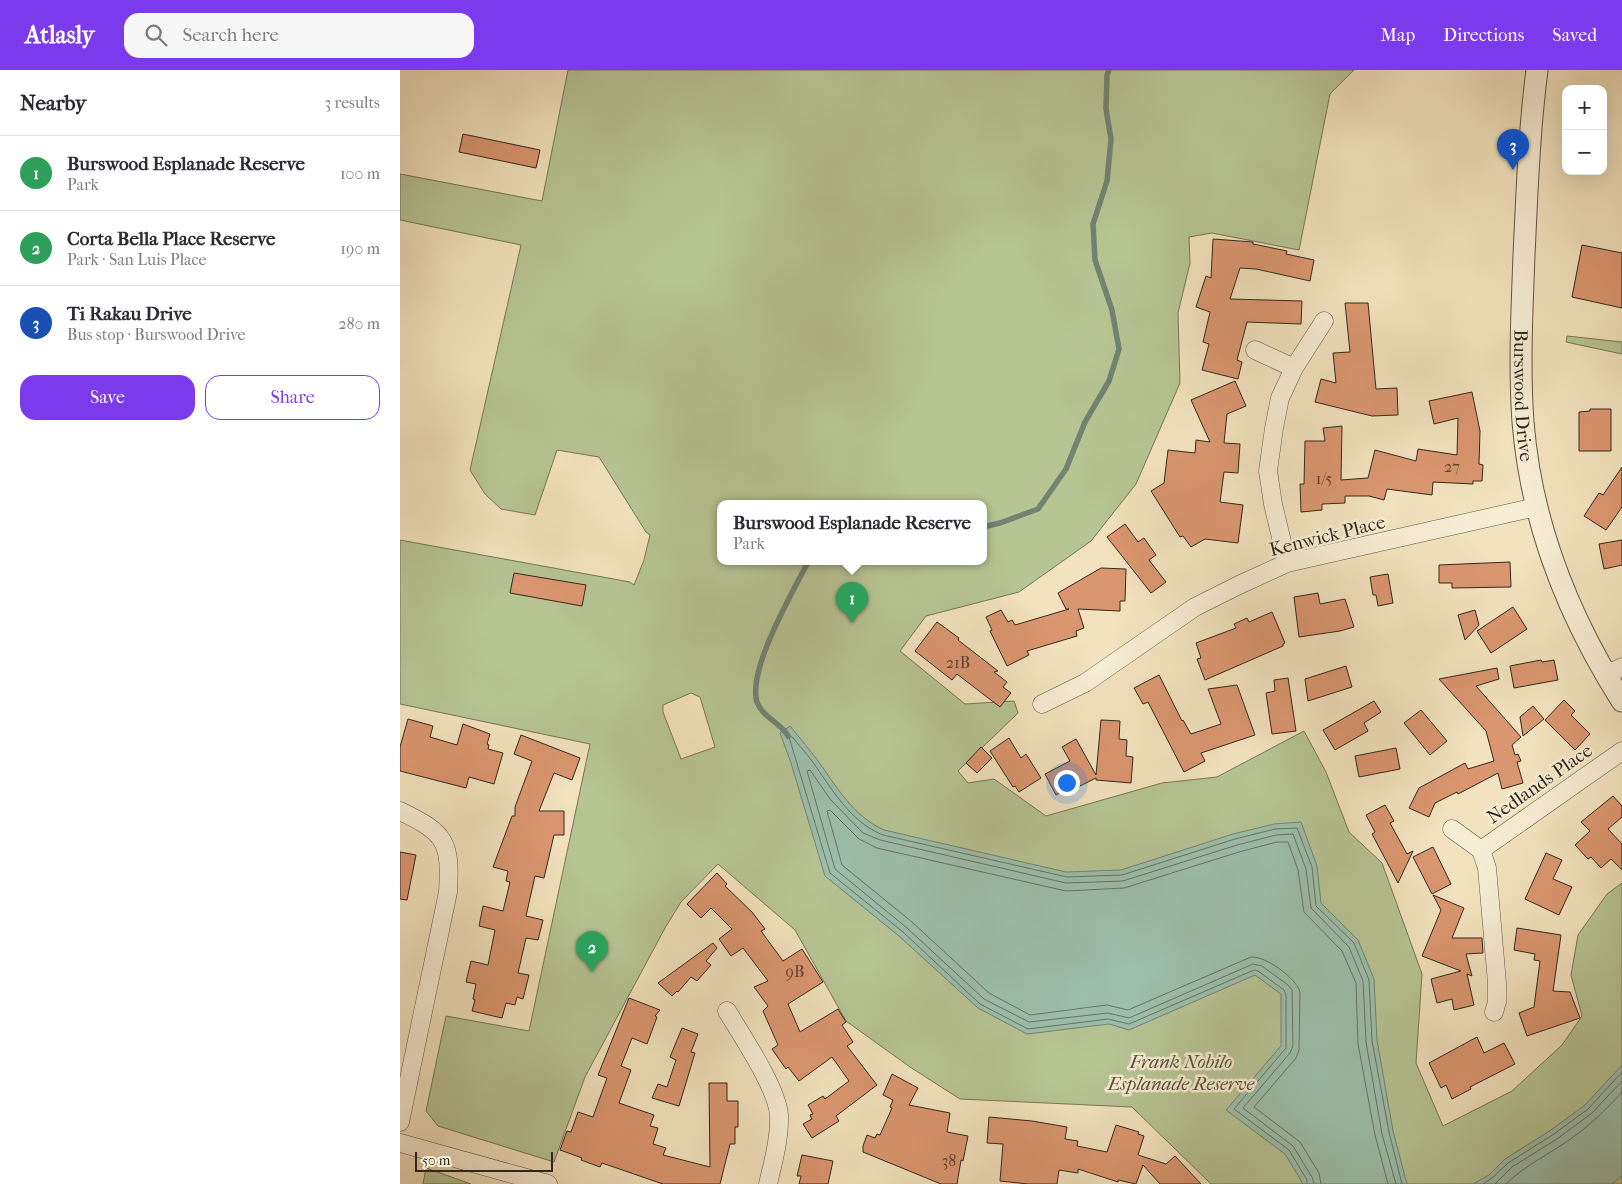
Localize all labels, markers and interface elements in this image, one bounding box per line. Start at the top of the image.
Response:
search box [124,13,474,58]
text: Atlasly [25,21,94,49]
icon: search [142,21,170,49]
text: Search here [182,24,279,46]
text: Map [1381,25,1415,46]
text: Directions [1443,25,1524,46]
text: Saved [1552,25,1597,46]
map controls [1562,85,1607,175]
button: + [1562,85,1607,130]
text: Nearby [20,91,86,115]
text: 3 results [324,93,380,112]
pin: 3 [1497,129,1529,170]
button: − [1562,130,1607,175]
text: Burswood Esplanade Reserve [67,153,305,175]
text: 1 [33,164,39,183]
text: 100 m [340,164,380,183]
text: Park [67,175,99,194]
text: Corta Bella Place Reserve [67,228,275,250]
text: 2 [32,239,40,258]
text: 190 m [340,239,380,258]
text: Park · San Luis Place [67,250,206,269]
text: Ti Rakau Drive [67,303,192,325]
text: 3 [33,314,39,333]
text: 280 m [338,314,380,333]
text: Bus stop · Burswood Drive [67,325,245,344]
street label: Burswood Drive [1509,329,1538,463]
button: Save [20,375,195,420]
button: Share [205,375,380,420]
house number: 27 [1444,457,1460,476]
house number: 1/5 [1316,469,1332,488]
popup [717,500,987,565]
street label: Kenwick Place [1267,511,1387,561]
text: Burswood Esplanade Reserve [733,512,971,534]
text: Park [733,534,765,553]
pin: 1 [836,582,868,623]
house number: 21B [946,653,970,672]
street label: Nedlands Place [1483,739,1596,828]
your location [1054,770,1080,796]
pin: 2 [576,931,608,972]
house number: 9B [786,962,804,981]
park label: Frank Nobilo Esplanade Reserve [1107,1051,1256,1095]
scale bar [415,1149,552,1172]
house number: 38 [942,1151,956,1170]
text: 50 m [422,1152,450,1169]

